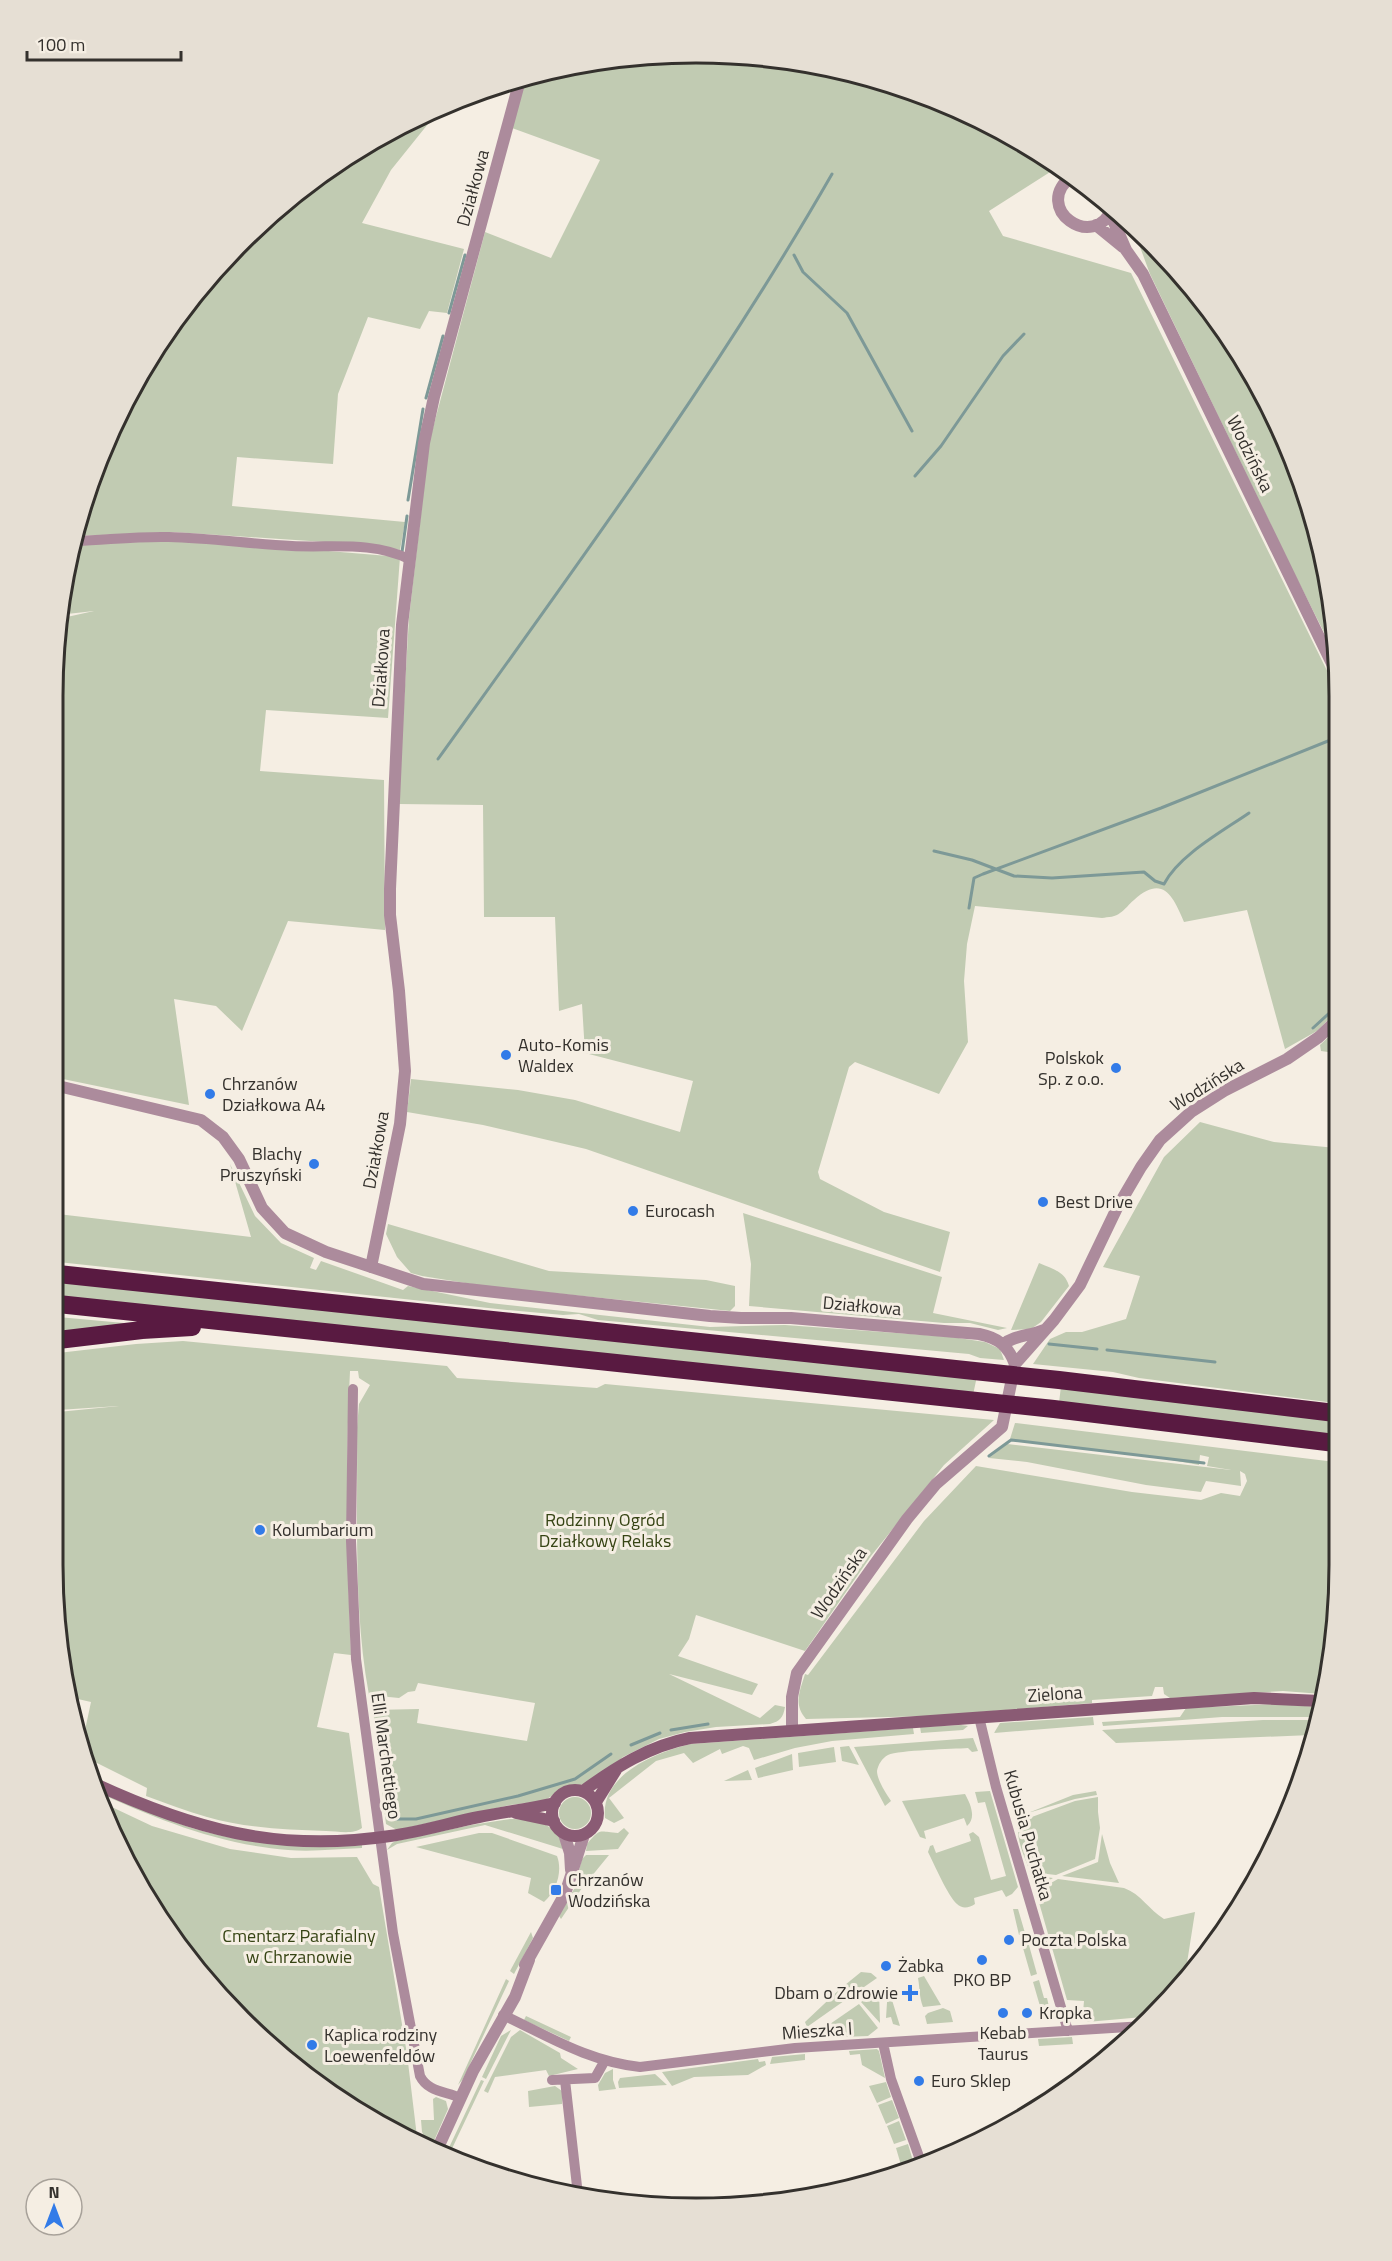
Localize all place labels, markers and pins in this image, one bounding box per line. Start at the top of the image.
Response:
place label: Auto-Komis Waldex [518,1031,609,1079]
place label: Polskok Sp. z o.o. [1038,1044,1104,1092]
marker: Auto-Komis Waldex [499,1048,513,1062]
marker: Polskok Sp. z o.o. [1109,1061,1123,1075]
place label: Chrzanów Działkowa A4 [222,1070,326,1118]
marker: Chrzanów Działkowa A4 [203,1087,217,1101]
place label: Blachy Pruszyński [220,1140,302,1188]
marker: Blachy Pruszyński [307,1157,321,1171]
place label: Best Drive [1055,1188,1133,1215]
marker: Best Drive [1036,1195,1050,1209]
place label: Eurocash [645,1197,715,1224]
marker: Eurocash [626,1204,640,1218]
place label: Kolumbarium [272,1516,374,1543]
marker: Kolumbarium [253,1523,267,1537]
place label: Chrzanów Wodzińska [568,1866,650,1914]
marker: Chrzanów Wodzińska [549,1883,563,1897]
place label: Poczta Polska [1021,1926,1127,1953]
marker: Poczta Polska [1002,1933,1016,1947]
place label: Żabka [898,1952,944,1979]
marker: PKO BP [975,1953,989,1967]
marker: Żabka [879,1959,893,1973]
place label: PKO BP [953,1966,1011,1993]
place label: Dbam o Zdrowie [774,1979,898,2006]
marker: Dbam o Zdrowie [903,1986,917,2000]
place label: Kropka [1039,1999,1092,2026]
marker: Kebab Taurus [996,2006,1010,2020]
marker: Kropka [1020,2006,1034,2020]
place label: Kebab Taurus [978,2019,1028,2067]
place label: Kaplica rodziny Loewenfeldów [324,2021,437,2069]
marker: Kaplica rodziny Loewenfeldów [305,2038,319,2052]
place label: Euro Sklep [931,2067,1011,2094]
marker: Euro Sklep [912,2074,926,2088]

